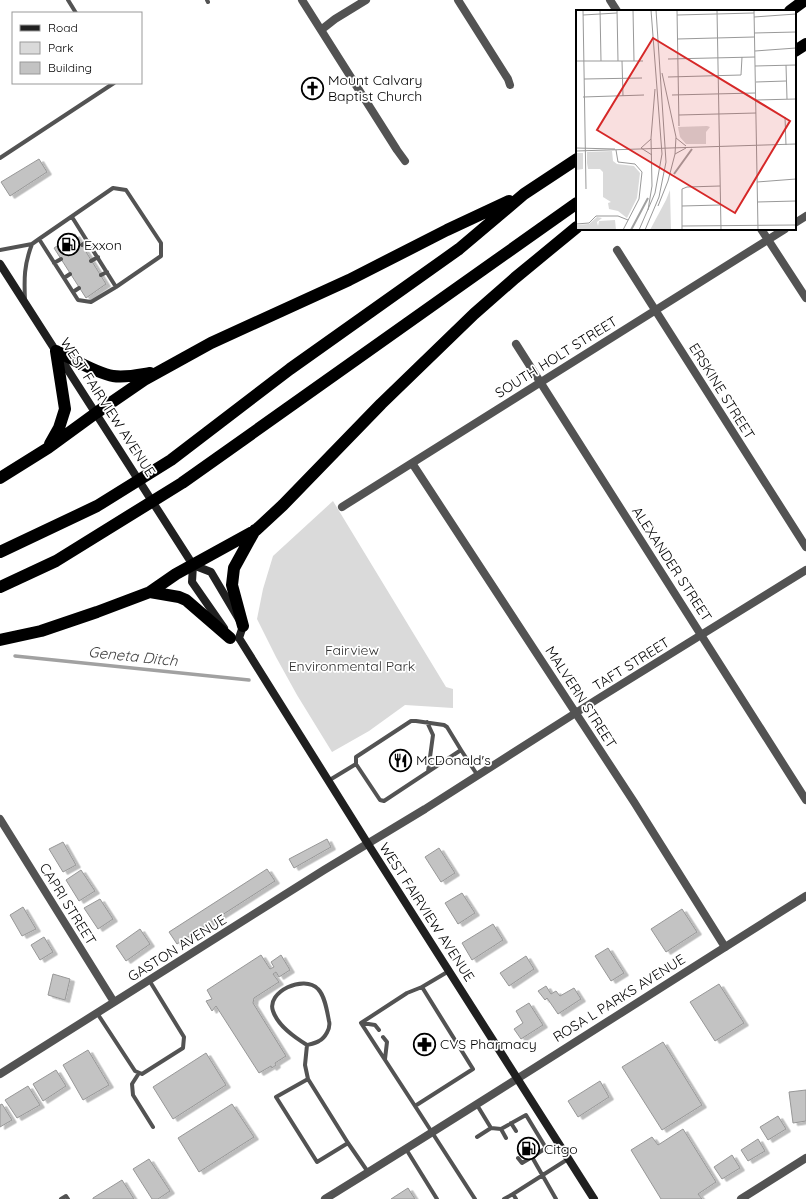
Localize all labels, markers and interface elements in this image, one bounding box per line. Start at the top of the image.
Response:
inset map [576,10,796,230]
legend [12,12,142,84]
text: Road [48,20,78,35]
text: Park [48,40,73,55]
text: Building [48,60,92,75]
place label: Mount Calvary Baptist Church [328,71,422,105]
church icon: Mount Calvary Baptist Church [299,75,325,101]
fuel station icon: Exxon [56,232,82,258]
place label: Exxon [84,236,122,254]
street label: SOUTH HOLT STREET [492,312,620,402]
street label: WEST FAIRVIEW AVENUE [56,334,160,480]
street label: ERSKINE STREET [685,340,759,442]
street label: ALEXANDER STREET [628,503,716,625]
street label: TAFT STREET [589,633,673,695]
park label: Fairview Environmental Park [289,641,415,675]
water label: Geneta Ditch [87,642,179,670]
street label: MALVERN STREET [541,643,621,751]
restaurant icon: McDonald's [387,747,413,773]
place label: McDonald's [416,751,491,769]
street label: WEST FAIRVIEW AVENUE [375,839,479,985]
street label: CAPRI STREET [36,860,100,948]
street label: GASTON AVENUE [124,910,230,986]
street label: ROSA L PARKS AVENUE [550,950,688,1046]
pharmacy icon: CVS Pharmacy [412,1031,438,1057]
place label: CVS Pharmacy [440,1035,537,1053]
fuel station icon: Citgo [515,1136,541,1162]
place label: Citgo [544,1140,578,1158]

